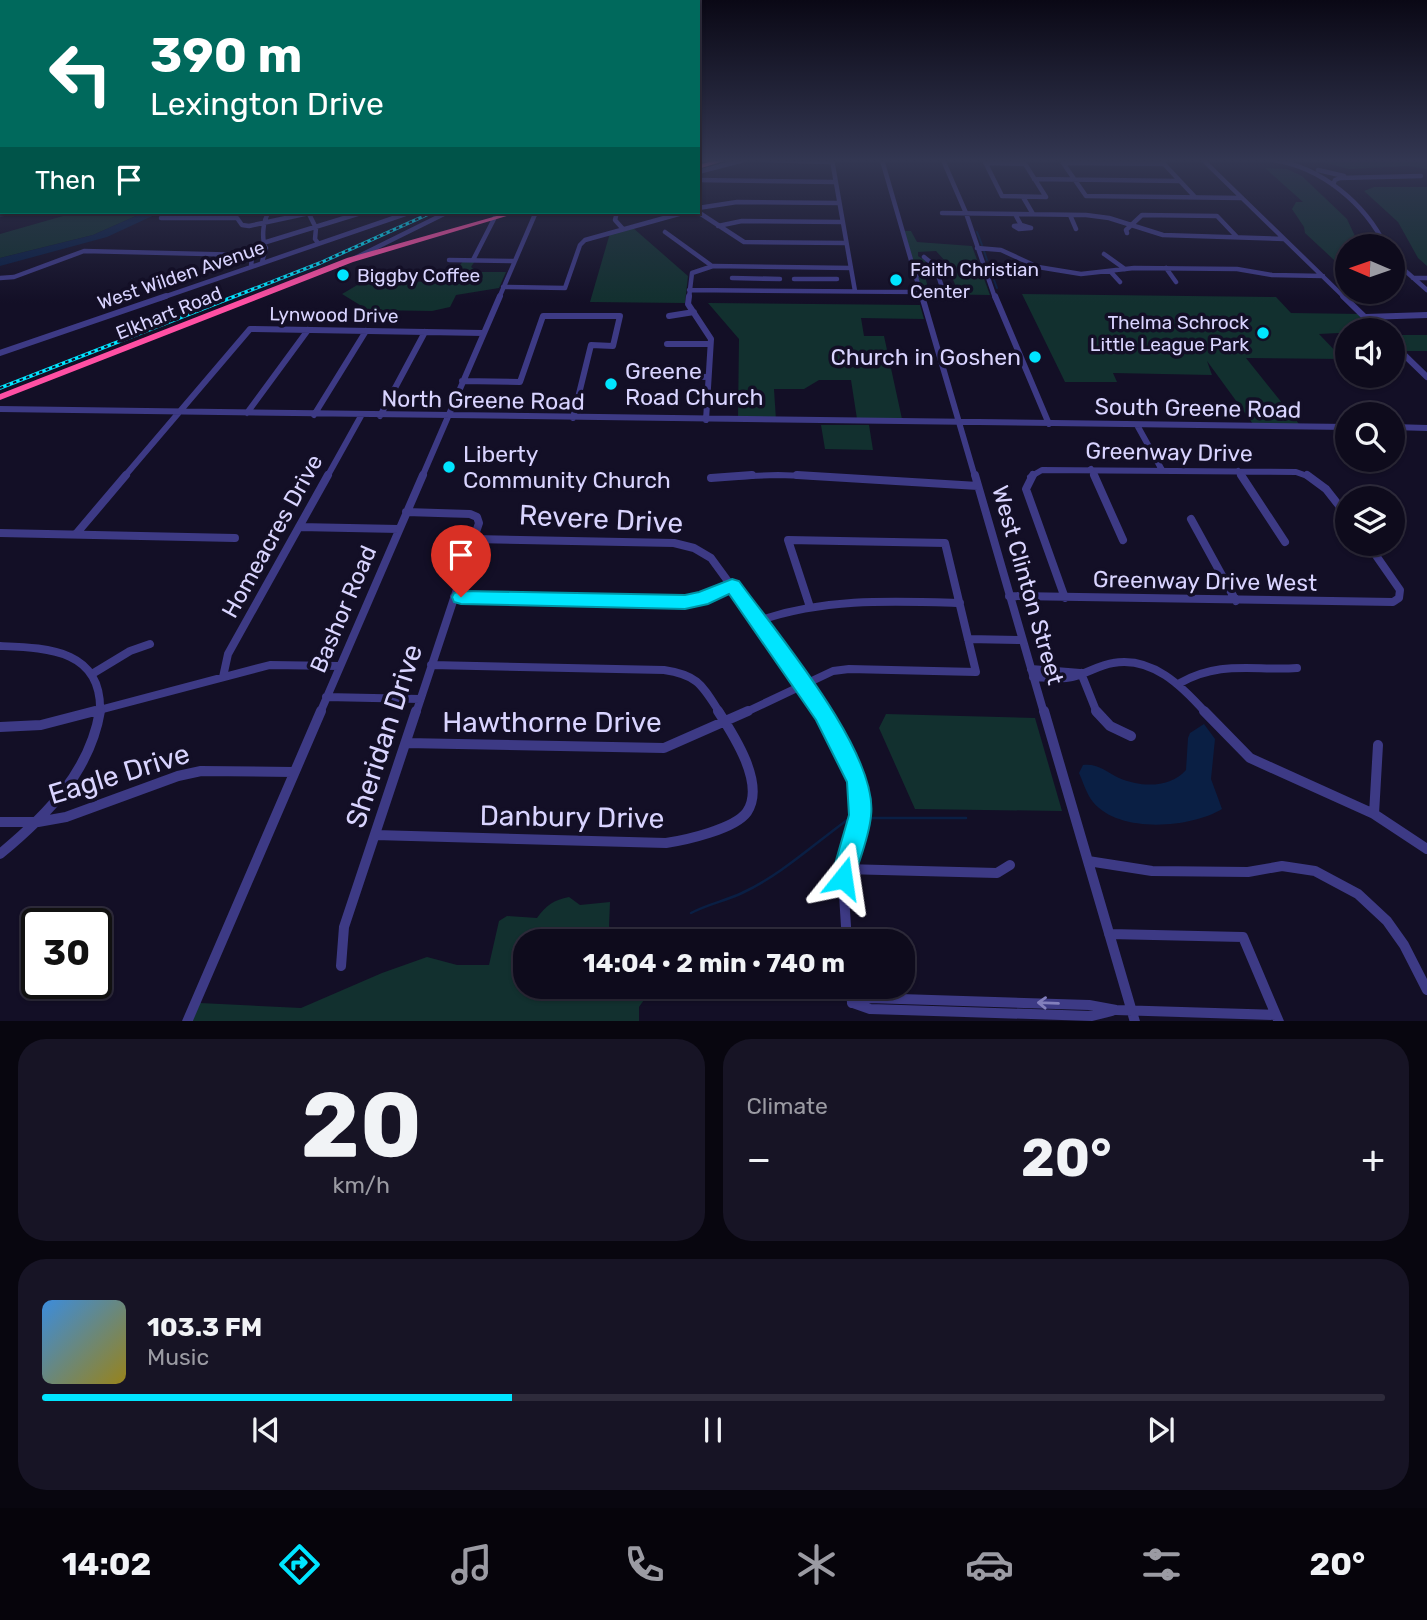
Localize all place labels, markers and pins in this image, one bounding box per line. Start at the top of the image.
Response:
place label: Faith Christian Center [910,258,1039,303]
place label: Biggby Coffee [357,264,480,287]
marker: Biggby Coffee [335,267,351,283]
marker: Faith Christian Center [888,272,904,288]
place label: Thelma Schrock Little League Park [1090,311,1249,356]
marker: Thelma Schrock Little League Park [1255,325,1271,341]
place label: Church in Goshen [830,343,1021,371]
marker: Church in Goshen [1027,349,1043,365]
place label: Greene Road Church [625,357,764,411]
marker: Greene Road Church [603,376,619,392]
place label: Liberty Community Church [463,440,671,494]
marker: Liberty Community Church [441,459,457,475]
pin [431,525,491,597]

